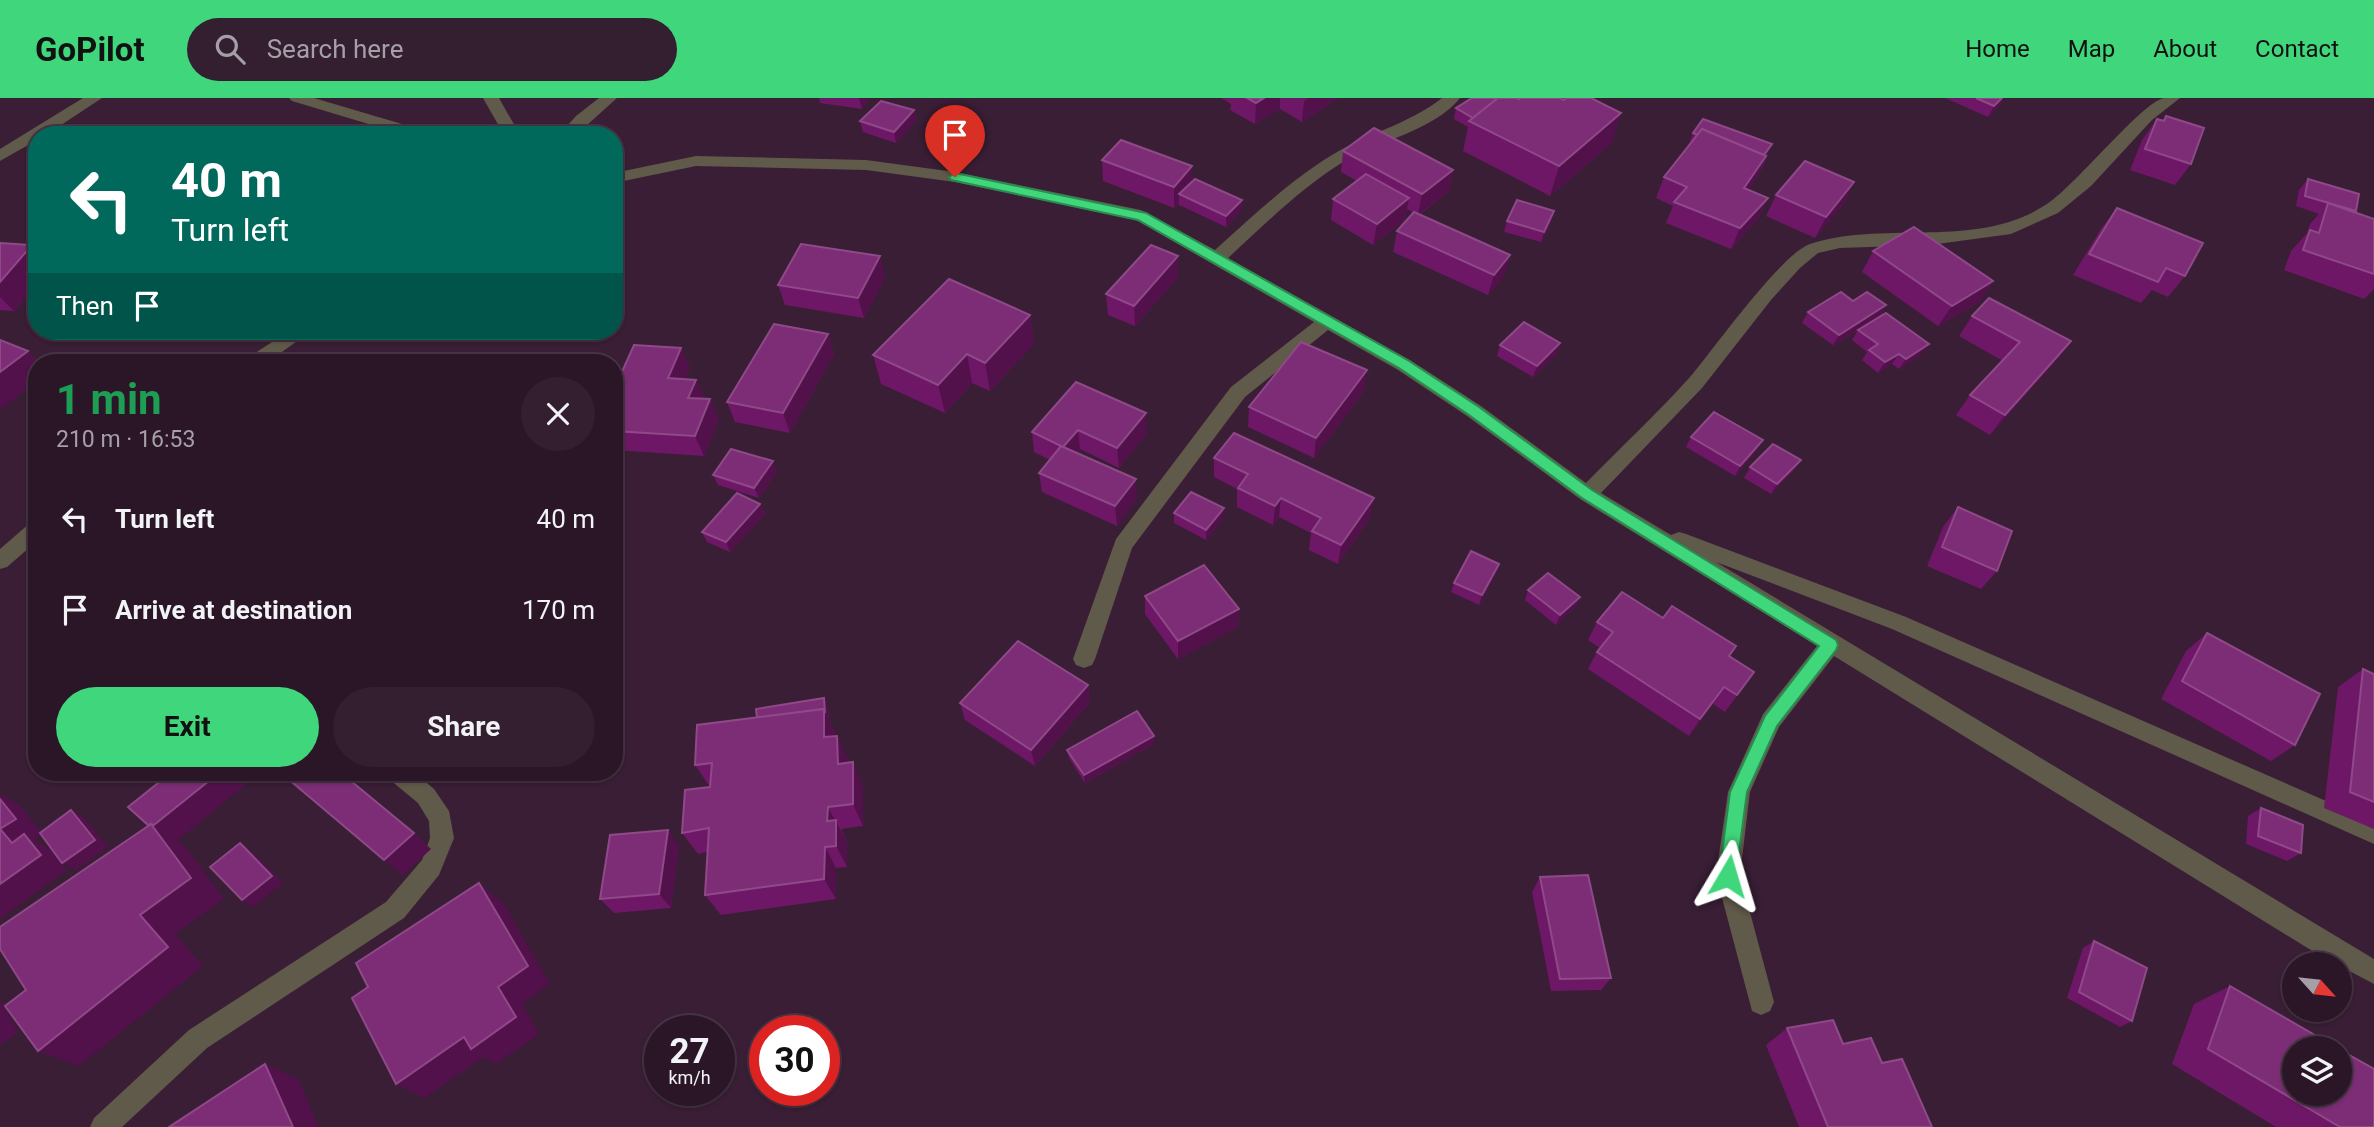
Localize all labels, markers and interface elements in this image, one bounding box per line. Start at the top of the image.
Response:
search box [187,18,677,81]
text: GoPilot [35,30,145,69]
icon: search [211,30,249,68]
text: Search here [267,34,403,64]
text: Home [1965,35,2030,63]
text: Map [2068,35,2115,63]
text: About [2153,35,2217,63]
text: Contact [2255,35,2339,63]
pin [925,105,985,177]
icon: arrive [936,116,974,154]
text: 40 m [171,152,282,209]
icon: left [56,154,147,245]
text: Turn left [171,211,289,249]
icon: arrive [128,287,166,325]
text: Then [56,291,114,321]
text: 1 min [56,375,162,424]
button: close [521,377,595,451]
text: 210 m · 16:53 [56,426,195,453]
icon: left [56,500,94,538]
text: Turn left [115,504,214,534]
text: 40 m [537,504,595,534]
icon: arrive [56,591,94,629]
text: Arrive at destination [115,595,352,625]
text: 170 m [522,595,595,625]
button: Exit [56,687,319,767]
button: Share [333,687,595,767]
position arrow [1691,839,1765,913]
north arrow [2282,952,2352,1022]
map controls [2282,952,2352,1106]
speed limit sign: 30 [749,1015,840,1106]
text: 27 [669,1031,710,1072]
button: layers [2282,1036,2352,1106]
text: km/h [668,1067,711,1088]

